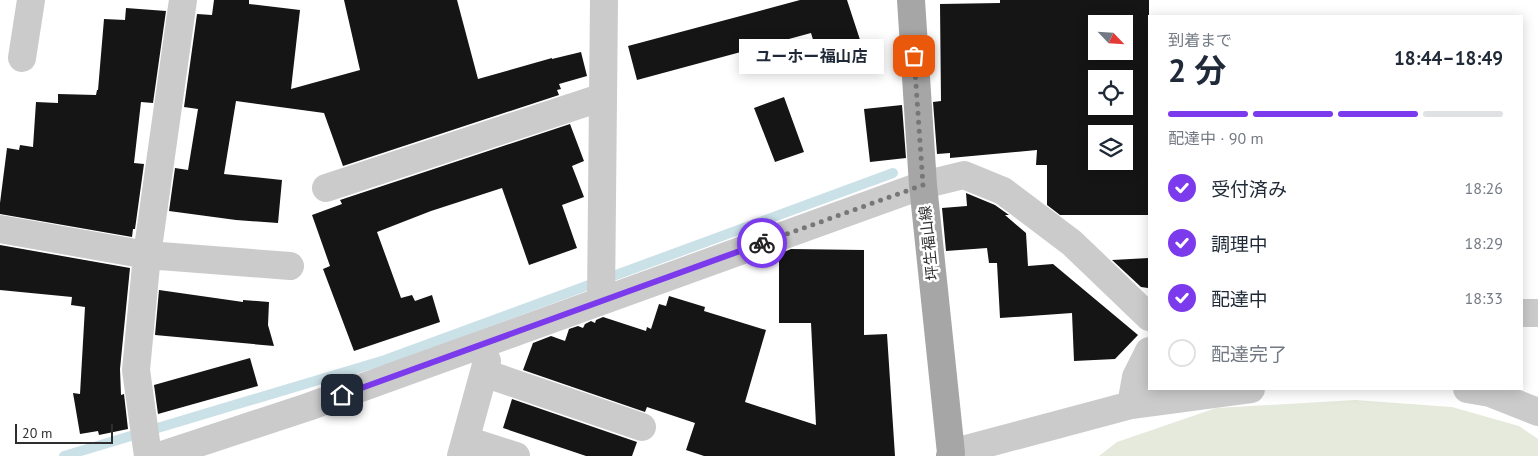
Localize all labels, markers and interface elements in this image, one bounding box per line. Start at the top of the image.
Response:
north arrow [1088,15,1132,60]
map controls [1088,15,1133,170]
text: 到着まで [1168,30,1232,50]
pin [893,35,935,77]
callout: ユーホー福山店 [739,38,884,74]
icon: bag [900,42,928,70]
text: ユーホー福山店 [755,46,868,66]
text: 18:44–18:49 [1394,46,1503,70]
text: 2 分 [1168,49,1226,91]
button: locate [1088,70,1133,115]
button: layers [1088,125,1133,170]
text: 配達中 · 90 m [1168,128,1264,148]
icon: check [1168,174,1196,202]
text: 受付済み [1211,177,1287,201]
text: 18:26 [1465,178,1503,198]
street label: 坪生福山線 [915,205,942,281]
courier [737,218,787,268]
icon: bike [748,229,776,257]
icon: check [1168,229,1196,257]
text: 調理中 [1211,232,1268,256]
text: 18:29 [1465,233,1503,253]
icon: check [1168,284,1196,312]
text: 配達中 [1211,287,1268,311]
text: 18:33 [1465,288,1503,308]
text: 配達完了 [1211,342,1287,366]
pin [321,374,363,416]
icon: home [328,381,356,409]
scale bar [15,421,112,444]
text: 20 m [22,424,52,442]

